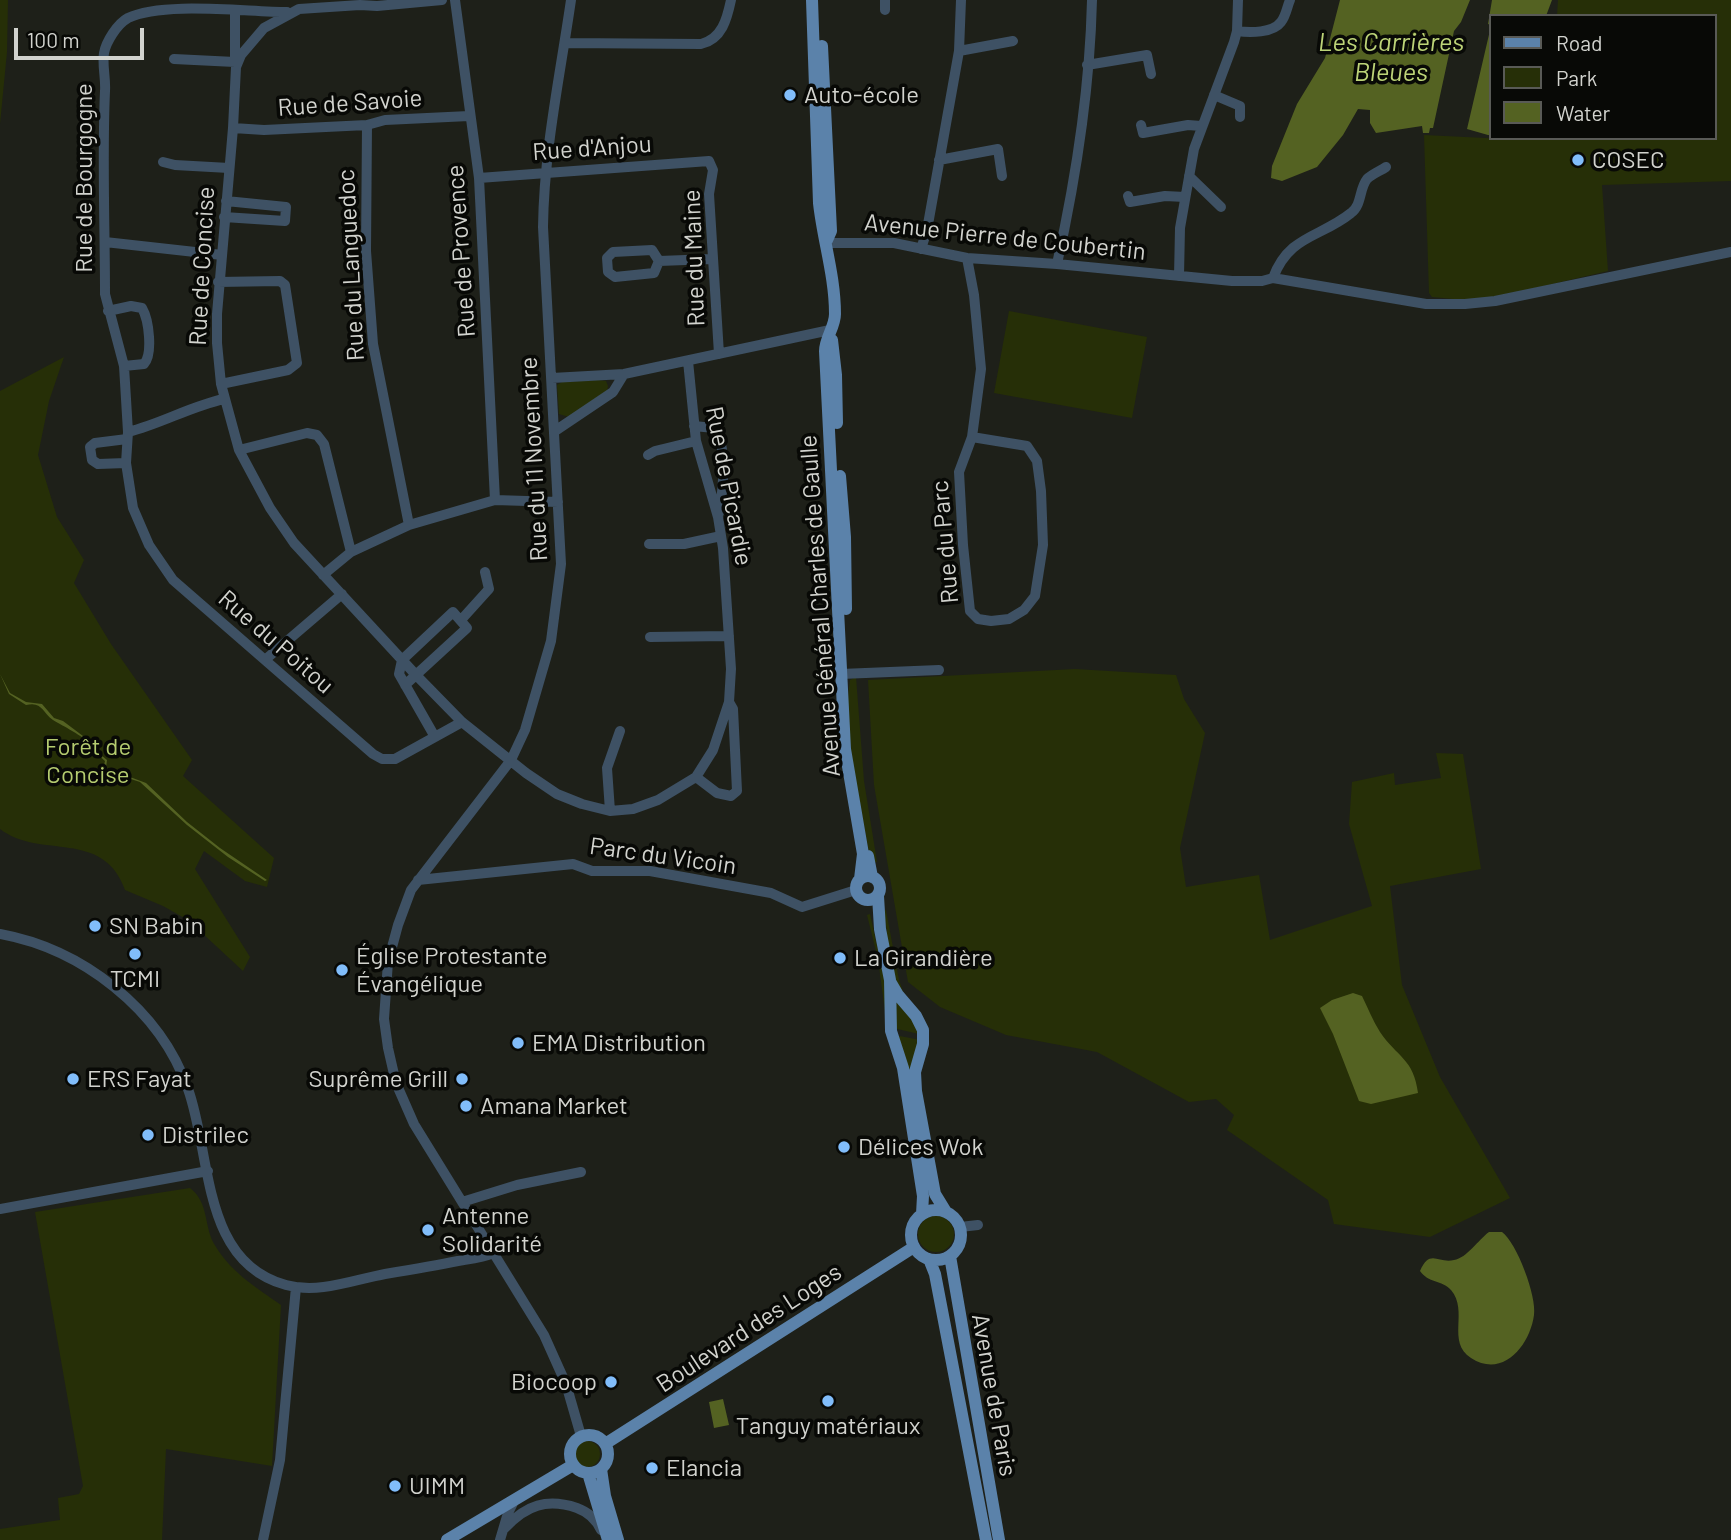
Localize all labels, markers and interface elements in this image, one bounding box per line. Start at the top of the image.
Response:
scale bar [18,14,147,58]
legend [1490,14,1717,140]
water label: Les Carrières Bleues [1318,26,1464,88]
text: 100 m [27,27,80,52]
text: Road [1556,30,1602,55]
text: Park [1556,65,1597,90]
place label: Auto-école [804,81,919,109]
street label: Rue de Bourgogne [70,83,98,273]
street label: Rue de Savoie [277,84,423,122]
marker: Auto-école [782,87,798,103]
text: Water [1556,100,1610,125]
street label: Rue d'Anjou [531,129,653,167]
place label: COSEC [1592,146,1665,174]
marker: COSEC [1570,152,1586,168]
street label: Rue de Provence [441,164,481,338]
street label: Rue du Languedoc [332,168,370,362]
street label: Rue de Concise [183,186,221,346]
street label: Rue du Maine [677,189,711,327]
street label: Avenue Pierre de Coubertin [863,208,1147,266]
street label: Rue du 11 Novembre [514,356,554,562]
street label: Rue de Picardie [699,404,759,568]
street label: Avenue Général Charles de Gaulle [794,434,846,778]
street label: Rue du Parc [925,479,965,605]
street label: Rue du Poitou [213,584,339,700]
park label: Forêt de Concise [45,733,131,789]
street label: Parc du Vicoin [588,831,738,881]
place label: SN Babin [109,912,203,940]
marker: SN Babin [87,918,103,934]
place label: Église Protestante Évangélique [356,942,547,998]
place label: La Girandière [854,944,993,972]
marker: TCMI [127,946,143,962]
marker: La Girandière [832,950,848,966]
marker: Église Protestante Évangélique [334,962,350,978]
place label: TCMI [110,965,160,993]
place label: EMA Distribution [532,1029,706,1057]
marker: EMA Distribution [510,1035,526,1051]
place label: ERS Fayat [87,1065,192,1093]
place label: Suprême Grill [309,1065,448,1093]
marker: ERS Fayat [65,1071,81,1087]
marker: Suprême Grill [454,1071,470,1087]
place label: Amana Market [480,1092,628,1120]
marker: Amana Market [458,1098,474,1114]
place label: Distrilec [162,1121,249,1149]
marker: Distrilec [140,1127,156,1143]
place label: Délices Wok [858,1133,984,1161]
marker: Délices Wok [836,1139,852,1155]
place label: Antenne Solidarité [442,1202,542,1258]
marker: Antenne Solidarité [420,1222,436,1238]
street label: Boulevard des Loges [651,1257,847,1399]
street label: Avenue de Paris [966,1311,1022,1479]
place label: Biocoop [511,1368,597,1396]
marker: Biocoop [603,1374,619,1390]
marker: Tanguy matériaux [820,1393,836,1409]
place label: Tanguy matériaux [736,1412,920,1440]
place label: Elancia [666,1454,742,1482]
marker: Elancia [644,1460,660,1476]
place label: UIMM [409,1472,465,1500]
marker: UIMM [387,1478,403,1494]

